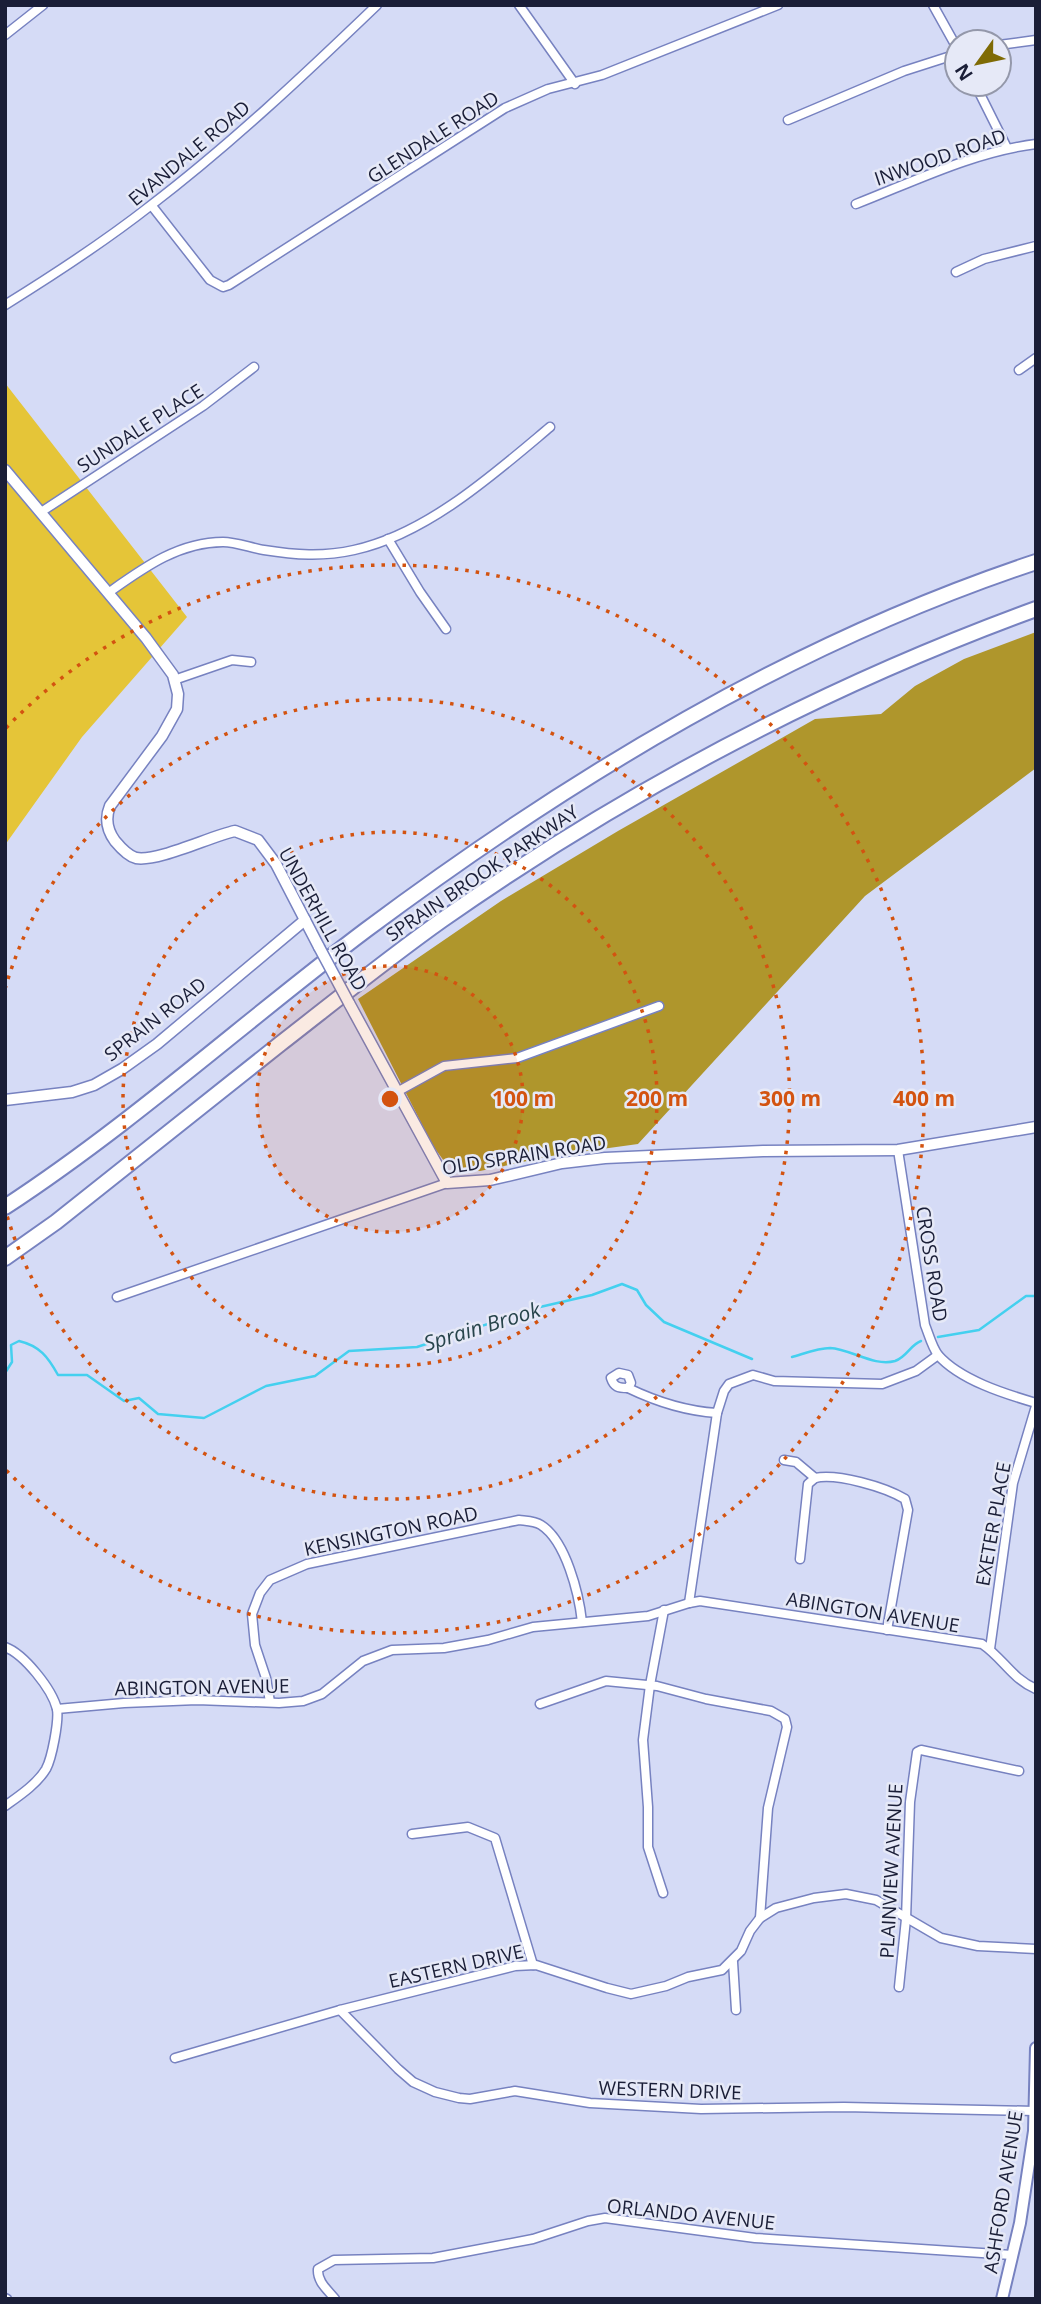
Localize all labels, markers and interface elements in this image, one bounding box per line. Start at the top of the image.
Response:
north arrow [943,28,1013,98]
text: N [949,59,979,86]
street label: GLENDALE ROAD [362,85,504,189]
street label: EVANDALE ROAD [123,94,255,212]
street label: INWOOD ROAD [871,122,1009,192]
street label: SUNDALE PLACE [72,377,208,479]
street label: SPRAIN BROOK PARKWAY [381,798,584,947]
street label: UNDERHILL ROAD [273,842,373,996]
street label: SPRAIN ROAD [99,971,211,1067]
text: 100 m [492,1084,554,1112]
text: 200 m [626,1084,688,1112]
text: 300 m [759,1084,821,1112]
text: 400 m [893,1084,955,1112]
centre of rings [378,1087,402,1111]
street label: OLD SPRAIN ROAD [440,1129,608,1181]
street label: CROSS ROAD [910,1204,954,1324]
water label: Sprain Brook [420,1295,544,1357]
street label: EXETER PLACE [969,1460,1017,1588]
street label: KENSINGTON ROAD [302,1500,480,1562]
street label: ABINGTON AVENUE [785,1585,961,1639]
street label: ABINGTON AVENUE [114,1672,290,1702]
street label: PLAINVIEW AVENUE [873,1783,909,1959]
street label: EASTERN DRIVE [386,1938,526,1994]
street label: WESTERN DRIVE [598,2075,742,2105]
street label: ASHFORD AVENUE [977,2109,1029,2275]
street label: ORLANDO AVENUE [606,2192,776,2236]

